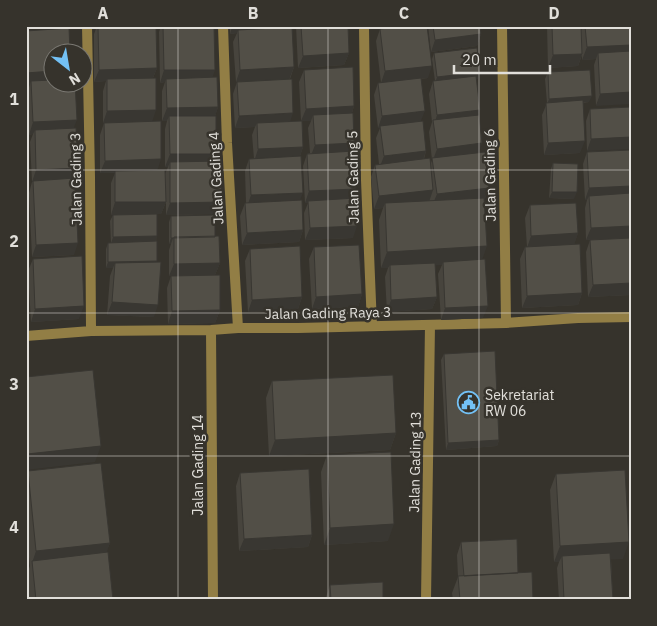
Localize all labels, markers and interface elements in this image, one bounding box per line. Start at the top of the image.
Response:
text: A [98,3,109,23]
text: B [248,3,259,23]
text: C [399,3,409,23]
text: D [548,3,560,23]
north arrow [42,42,92,92]
scale bar [454,42,551,74]
text: 20 m [462,50,497,69]
text: N [66,69,84,89]
text: 1 [9,89,19,109]
street label: Jalan Gading 6 [480,128,500,222]
street label: Jalan Gading 5 [343,130,363,224]
street label: Jalan Gading 4 [205,131,227,225]
street label: Jalan Gading 3 [66,132,86,226]
text: 2 [9,231,19,251]
street label: Jalan Gading Raya 3 [264,303,392,323]
text: 3 [9,374,19,394]
place label: Sekretariat RW 06 [485,386,554,420]
public building icon: Sekretariat RW 06 [457,391,481,415]
street label: Jalan Gading 13 [405,411,425,513]
street label: Jalan Gading 14 [189,414,207,516]
text: 4 [9,517,19,537]

